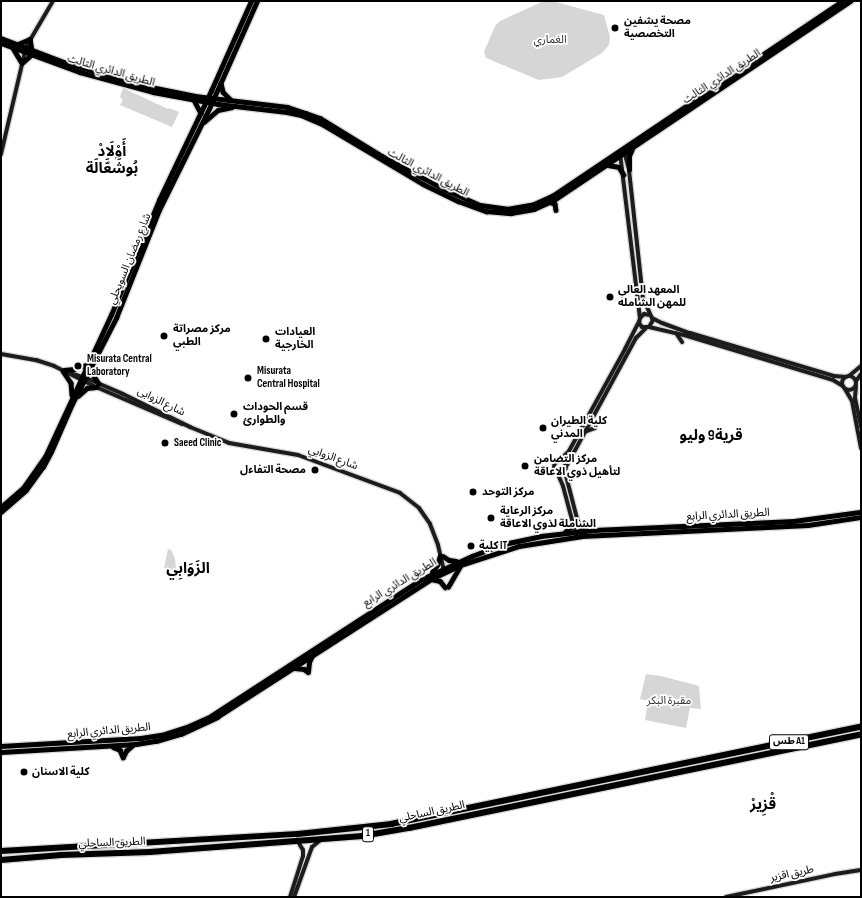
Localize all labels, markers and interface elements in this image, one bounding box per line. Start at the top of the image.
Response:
place label: مصحة يشفين التخصصية [624,15,691,41]
marker: مصحة يشفين التخصصية [609,22,621,34]
park label: الغماري [533,33,567,47]
street label: الطريق الدائري الثالث [681,47,763,107]
street label: الطريق الدائري الثالث [66,52,156,90]
district label: أَوْلَادْ بُوشَعَّالَة [86,142,138,177]
street label: الطريق الدائري الثالث [385,146,471,200]
street label: شارع رمضان السويحلي [106,211,154,307]
place label: المعهد العالي للمهن الشامله [618,284,686,310]
marker: المعهد العالي للمهن الشامله [605,292,615,302]
place label: مركز مصراتة الطبي [173,323,231,349]
place label: العيادات الخارجية [275,326,315,352]
marker: مركز مصراتة الطبي [158,330,170,342]
marker: العيادات الخارجية [260,333,272,345]
place label: Misurata Central Laboratory [87,353,152,379]
marker: Misurata Central Laboratory [72,360,84,372]
place label: Misurata Central Hospital [257,365,320,391]
marker: Misurata Central Hospital [242,372,254,384]
street label: شارع الزوابى [135,385,187,419]
place label: قسم الحوداث والطوارئ [243,401,308,427]
marker: قسم الحوداث والطوارئ [228,408,240,420]
place label: كلية الطيران المدني [551,415,607,441]
marker: كلية الطيران المدني [538,423,548,433]
district label: قرية9 وليو [680,427,742,445]
place label: Saeed Clinic [174,436,221,450]
marker: Saeed Clinic [159,437,171,449]
street label: شارع الزوابي [306,443,360,473]
place label: مركز التضامن لتأهيل ذوي الاعاقة [534,453,620,479]
marker: مركز التضامن لتأهيل ذوي الاعاقة [519,460,531,472]
place label: مصحة التفاءل [240,463,306,477]
marker: مصحة التفاءل [309,464,321,476]
place label: مركز التوحد [482,485,534,499]
marker: مركز التوحد [467,486,479,498]
place label: مركز الرعاية الشاملة لذوي الاعاقة [500,505,596,531]
street label: الطريق الدائري الرابع [686,506,770,524]
marker: مركز الرعاية الشاملة لذوي الاعاقة [485,512,497,524]
place label: كلية IT [479,539,507,553]
marker: كلية IT [466,541,476,551]
street label: الطريق الدائري الرابع [361,556,439,610]
district label: الزَوَابِي [166,560,210,578]
park label: مقبرة البكر [647,694,691,708]
street label: الطريق الدائري الرابع [67,721,151,741]
road number: طس A1 [768,734,810,750]
place label: كلية الاسنان [32,765,89,779]
marker: كلية الاسنان [19,767,29,777]
district label: قْزِيرْ [750,796,776,814]
street label: الطريق الساحلي [398,799,466,825]
road number: 1 [362,826,374,842]
street label: الطريق الساحلي [78,835,146,851]
street label: طريق اقزير [769,863,815,885]

